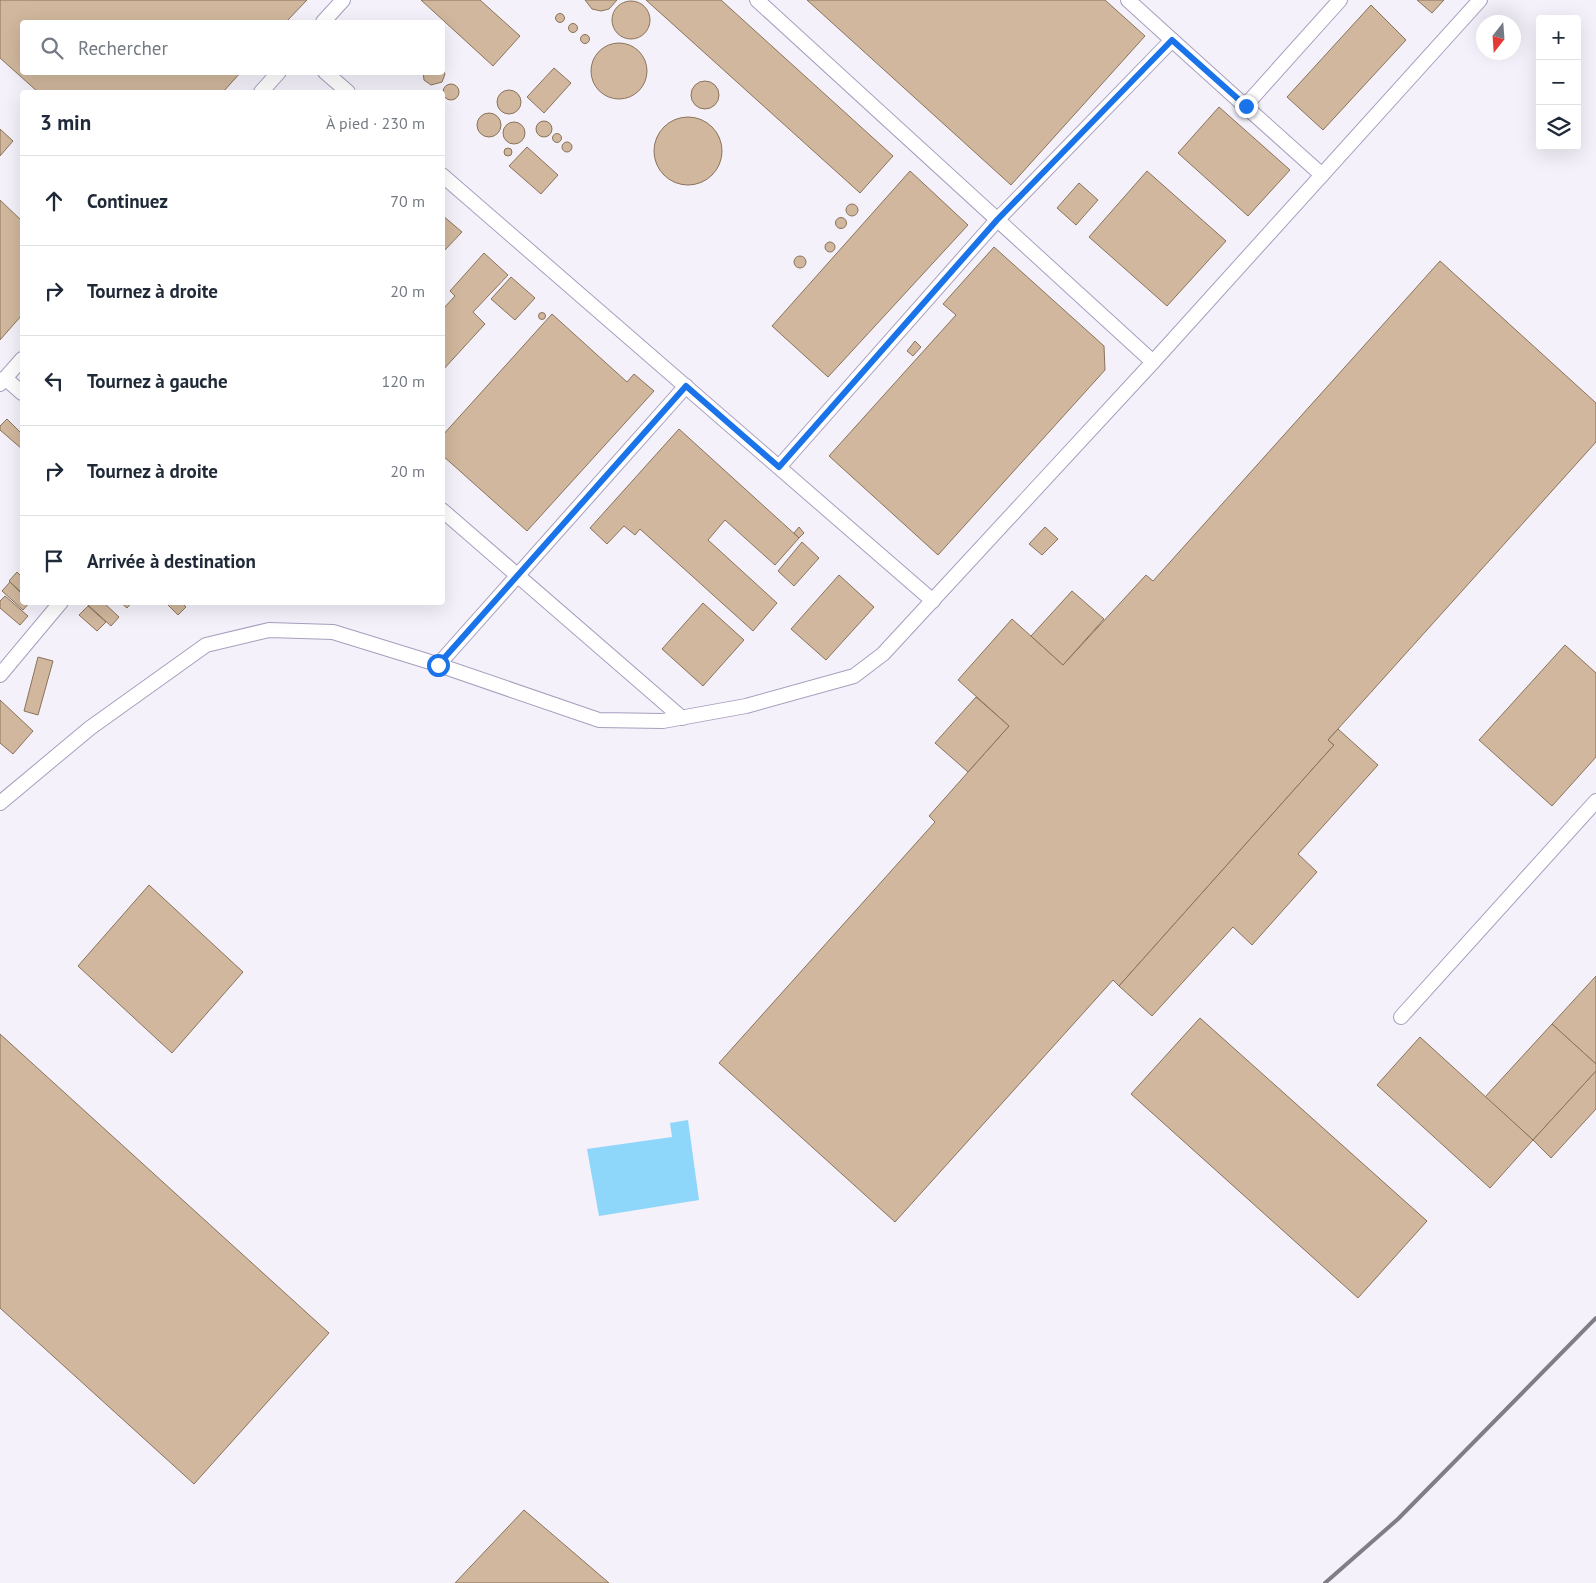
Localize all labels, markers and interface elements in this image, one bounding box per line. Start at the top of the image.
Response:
north arrow [1476,15,1521,60]
map controls [1536,15,1581,150]
button: + [1536,15,1581,60]
search box [20,20,445,75]
icon: search [38,34,66,62]
text: Rechercher [78,36,168,60]
button: − [1536,60,1581,105]
route end [1235,95,1258,118]
button: layers [1536,105,1581,150]
text: 3 min [40,109,91,136]
text: À pied · 230 m [326,113,425,133]
icon: ahead [40,187,68,215]
text: Continuez [87,189,168,213]
text: 70 m [390,191,425,211]
icon: right [40,277,68,305]
text: Tournez à droite [87,279,218,303]
text: 20 m [390,281,425,301]
icon: left [40,367,68,395]
text: Tournez à gauche [87,369,228,393]
text: 120 m [382,371,425,391]
icon: right [40,457,68,485]
text: Tournez à droite [87,459,218,483]
text: 20 m [390,461,425,481]
icon: arrive [40,547,68,575]
text: Arrivée à destination [87,549,256,573]
route start [427,654,450,677]

